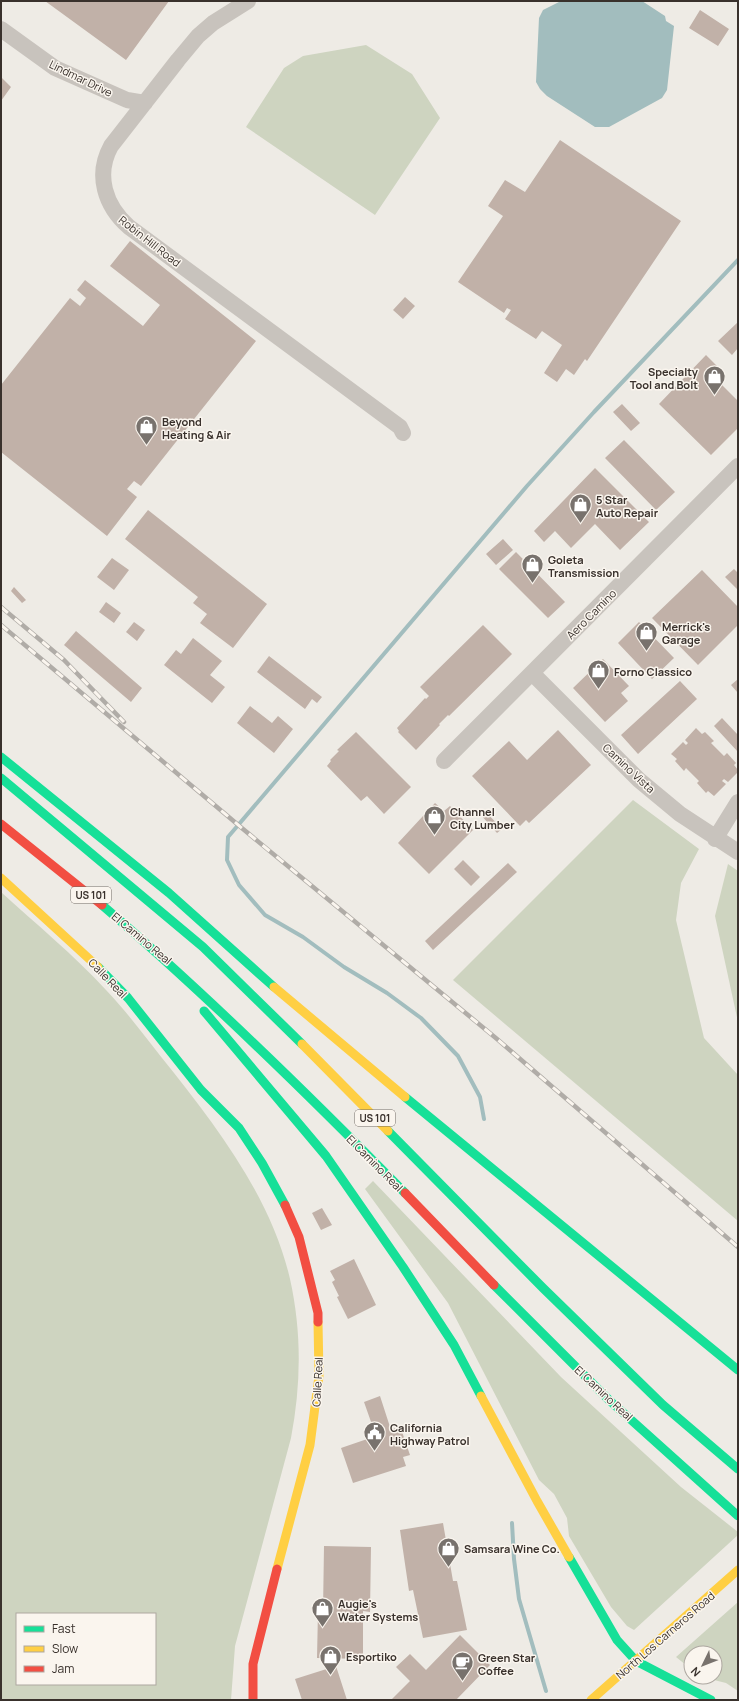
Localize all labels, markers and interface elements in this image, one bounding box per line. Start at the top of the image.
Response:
street label: Lindmar Drive [47,56,116,100]
street label: Robin Hill Road [116,212,184,270]
place label: Specialty Tool and Bolt [630,364,699,392]
shop icon: Specialty Tool and Bolt [701,364,727,397]
shop icon: Beyond Heating & Air [134,414,160,447]
place label: Beyond Heating & Air [162,414,232,442]
shop icon: 5 Star Auto Repair [568,492,594,525]
place label: 5 Star Auto Repair [596,492,659,520]
shop icon: Goleta Transmission [519,552,545,585]
place label: Goleta Transmission [548,552,619,580]
street label: Aero Camino [563,585,620,642]
shop icon: Merrick's Garage [634,619,660,652]
place label: Merrick's Garage [662,619,710,647]
shop icon: Forno Classico [585,658,611,691]
place label: Forno Classico [614,664,692,679]
street label: Camino Vista [600,740,658,796]
shop icon: Channel City Lumber [422,804,448,837]
place label: Channel City Lumber [450,804,515,832]
road number: US 101 [71,887,111,903]
street label: El Camino Real [109,908,175,968]
street label: Calle Real [85,955,131,1001]
road number: US 101 [355,1110,395,1126]
street label: El Camino Real [344,1132,406,1194]
street label: Calle Real [308,1357,326,1407]
street label: El Camino Real [572,1362,636,1424]
public building icon: California Highway Patrol [361,1420,387,1453]
place label: California Highway Patrol [390,1420,470,1448]
shop icon: Samsara Wine Co. [435,1535,461,1568]
place label: Samsara Wine Co. [464,1541,560,1556]
street label: North Los Carneros Road [613,1589,717,1681]
shop icon: Augie's Water Systems [310,1596,336,1629]
place label: Augie's Water Systems [338,1596,418,1624]
legend [16,1613,156,1685]
text: Fast [52,1620,76,1637]
text: Slow [52,1640,78,1657]
shop icon: Esportiko [318,1643,344,1676]
north arrow [683,1645,723,1685]
place label: Esportiko [346,1649,397,1664]
cafe icon: Green Star Coffee [450,1650,476,1683]
place label: Green Star Coffee [478,1650,536,1678]
text: Jam [52,1660,74,1677]

